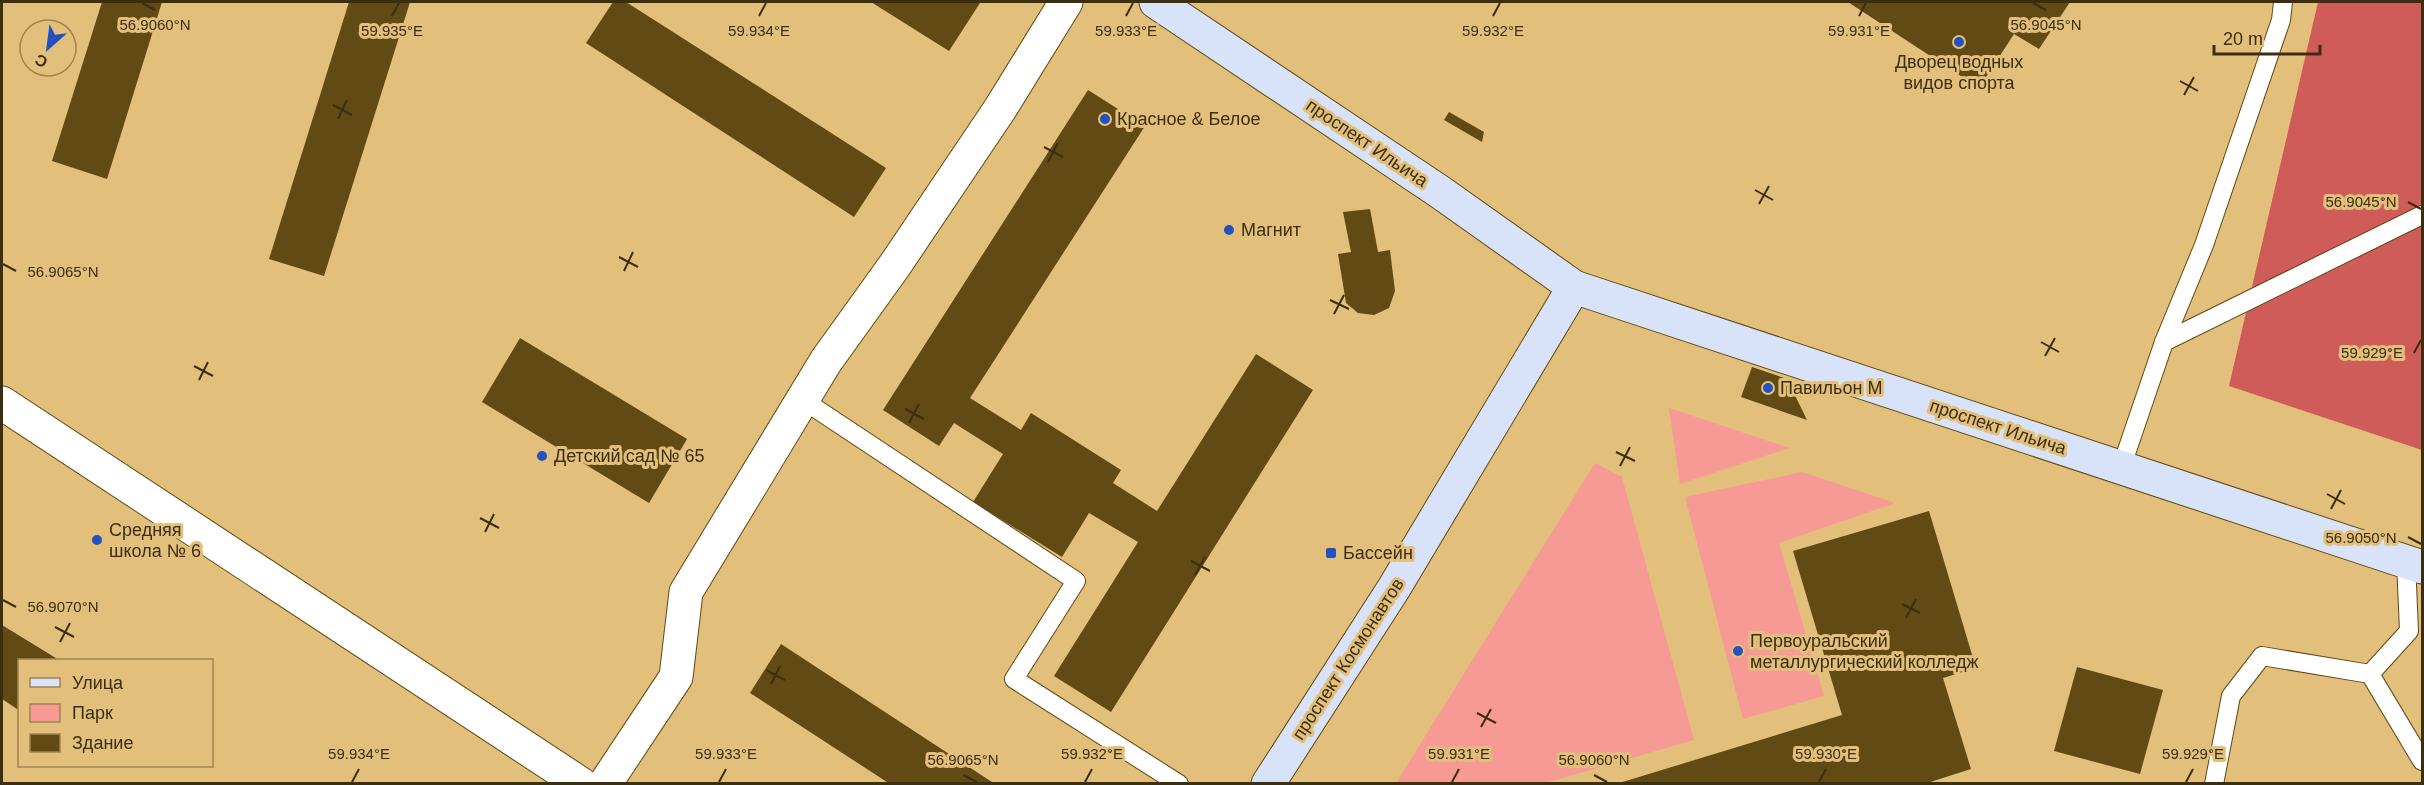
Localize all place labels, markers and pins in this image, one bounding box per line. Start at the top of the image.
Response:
marker: Дворец водных видов спорта [1952,35,1966,49]
place label: Дворец водных видов спорта [1895,52,2023,93]
place label: Красное & Белое [1117,109,1260,129]
marker: Красное & Белое [1098,112,1112,126]
place label: Магнит [1241,220,1301,240]
marker: Магнит [1222,223,1236,237]
place label: Павильон М [1780,378,1882,398]
marker: Павильон М [1761,381,1775,395]
place label: Детский сад № 65 [554,446,704,466]
marker: Детский сад № 65 [535,449,549,463]
place label: Средняя школа № 6 [109,520,201,561]
marker: Средняя школа № 6 [90,533,104,547]
place label: Бассейн [1343,543,1413,563]
marker: Бассейн [1324,546,1338,560]
place label: Первоуральский металлургический колледж [1750,631,1979,672]
marker: Первоуральский металлургический колледж [1731,644,1745,658]

